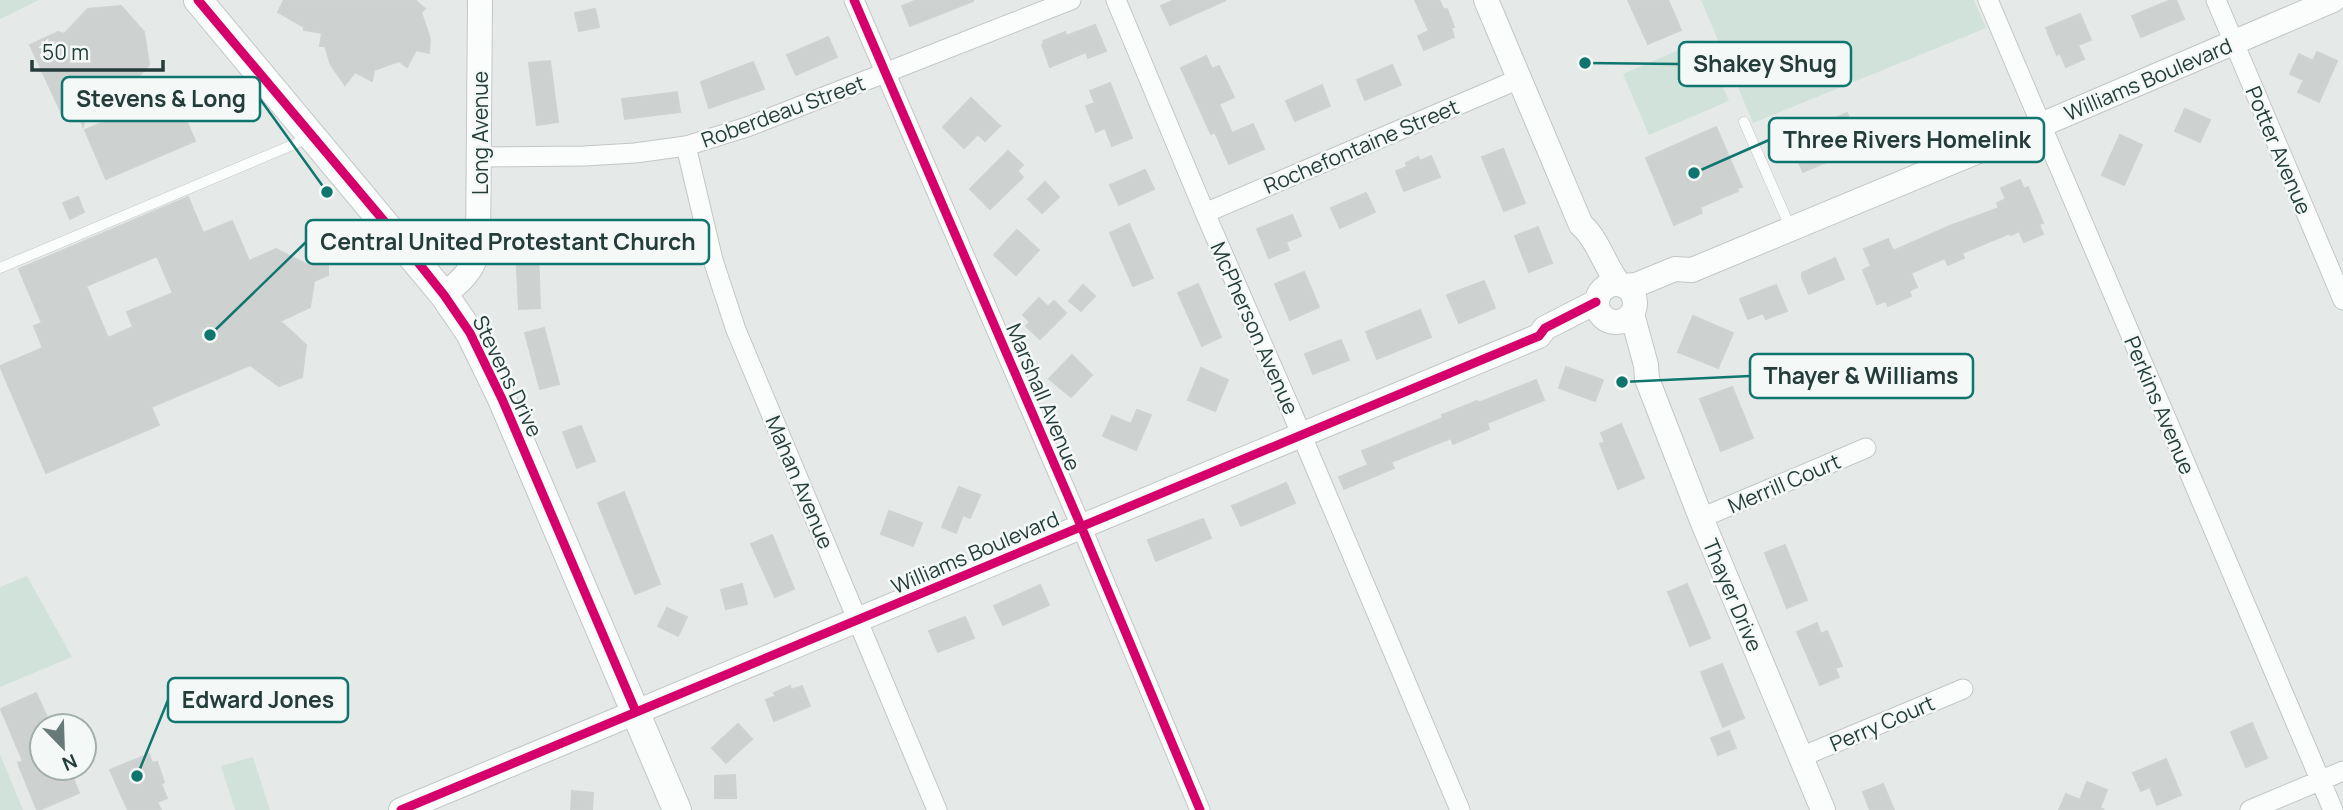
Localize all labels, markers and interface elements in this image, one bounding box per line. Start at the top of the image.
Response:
scale bar [32,28,163,72]
street label: Williams Boulevard [2060,31,2236,127]
text: 50 m [42,38,89,66]
callout: Shakey Shug [1679,42,1851,86]
text: Shakey Shug [1693,47,1837,79]
street label: Roberdeau Street [697,68,869,154]
street label: Long Avenue [466,71,494,195]
callout: Stevens & Long [62,77,260,121]
text: Stevens & Long [76,82,246,114]
street label: Potter Avenue [2239,82,2319,218]
street label: Rochefontaine Street [1259,92,1463,200]
callout: Three Rivers Homelink [1769,118,2044,162]
text: Three Rivers Homelink [1783,123,2032,155]
callout: Central United Protestant Church [306,220,709,264]
text: Central United Protestant Church [320,225,696,257]
street label: McPherson Avenue [1204,237,1306,419]
street label: Stevens Drive [467,311,549,441]
street label: Marshall Avenue [1000,319,1088,475]
street label: Perkins Avenue [2118,332,2202,478]
callout: Thayer & Williams [1750,354,1973,398]
text: Thayer & Williams [1763,359,1959,391]
street label: Mahan Avenue [759,411,841,553]
street label: Merrill Court [1723,447,1845,519]
street label: Williams Boulevard [887,504,1063,600]
street label: Thayer Drive [1697,534,1769,656]
callout: Edward Jones [168,678,348,722]
text: Edward Jones [182,683,334,715]
street label: Perry Court [1825,688,1939,758]
north arrow [28,712,98,782]
text: N [58,748,81,777]

